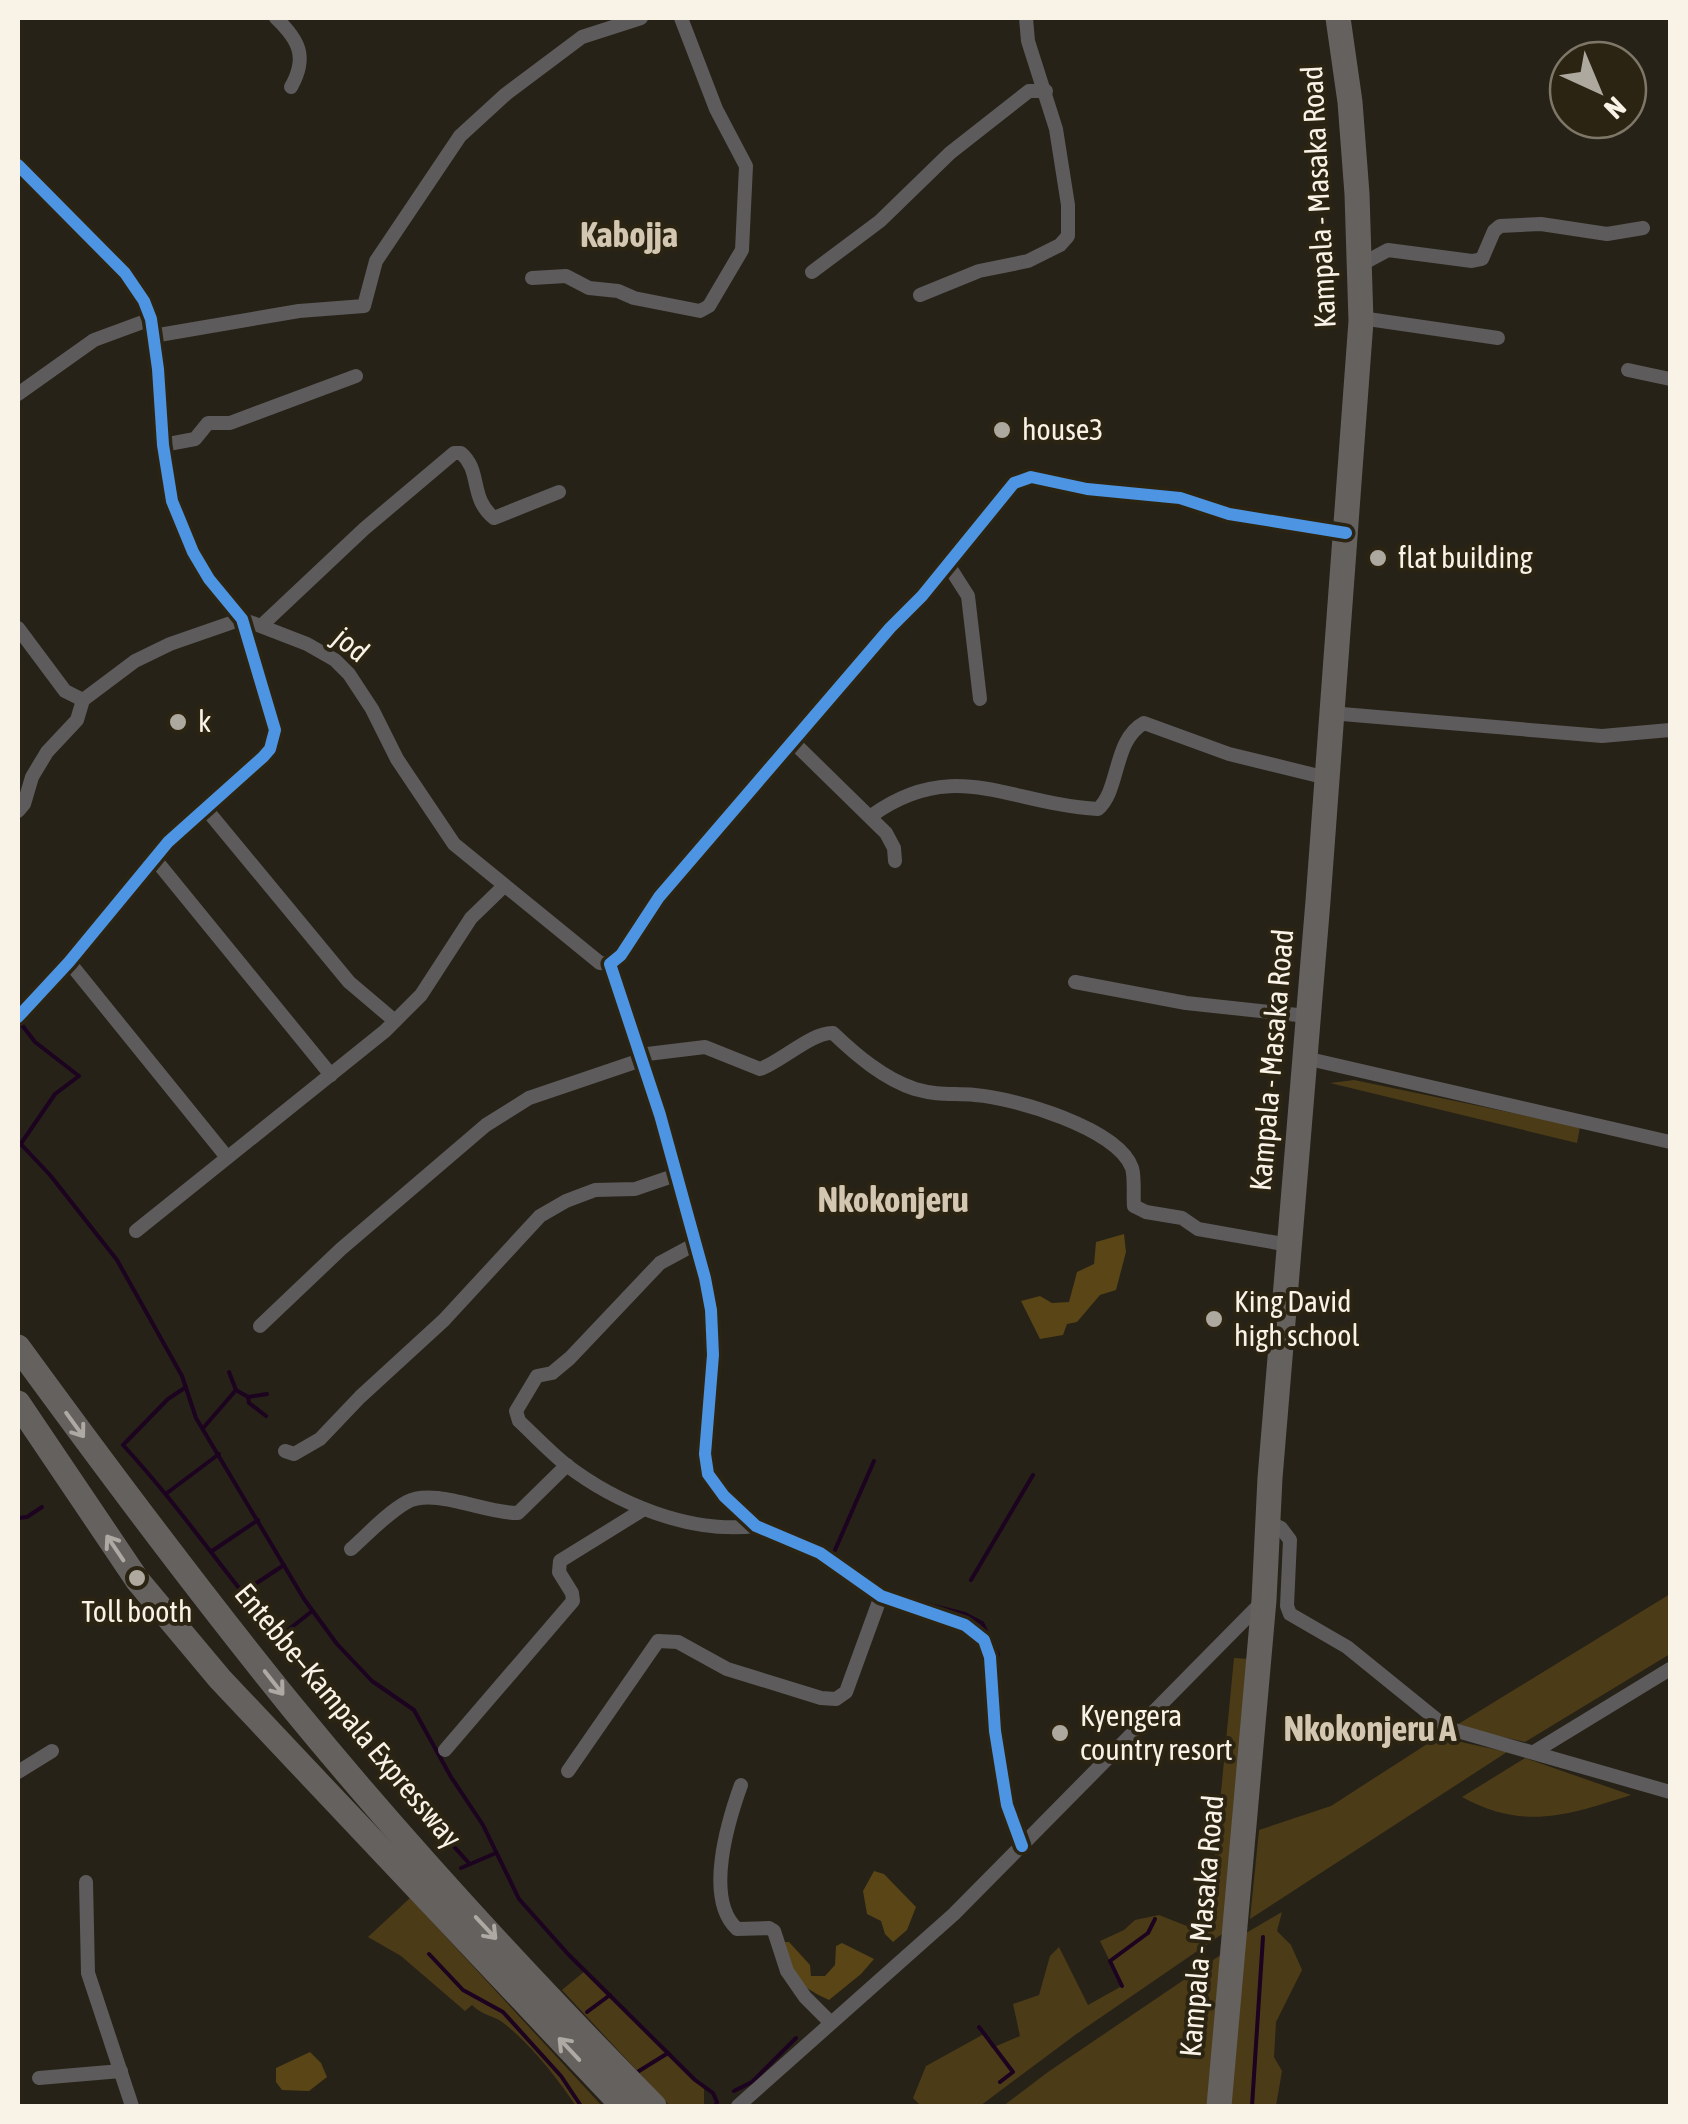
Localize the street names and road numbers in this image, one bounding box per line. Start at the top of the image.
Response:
street label: Kampala - Masaka Road [1294,65,1342,329]
street label: jod [326,619,376,669]
street label: Kampala - Masaka Road [1243,928,1299,1192]
street label: Entebbe–Kampala Expressway [228,1577,469,1854]
street label: Kampala - Masaka Road [1173,1794,1229,2058]

